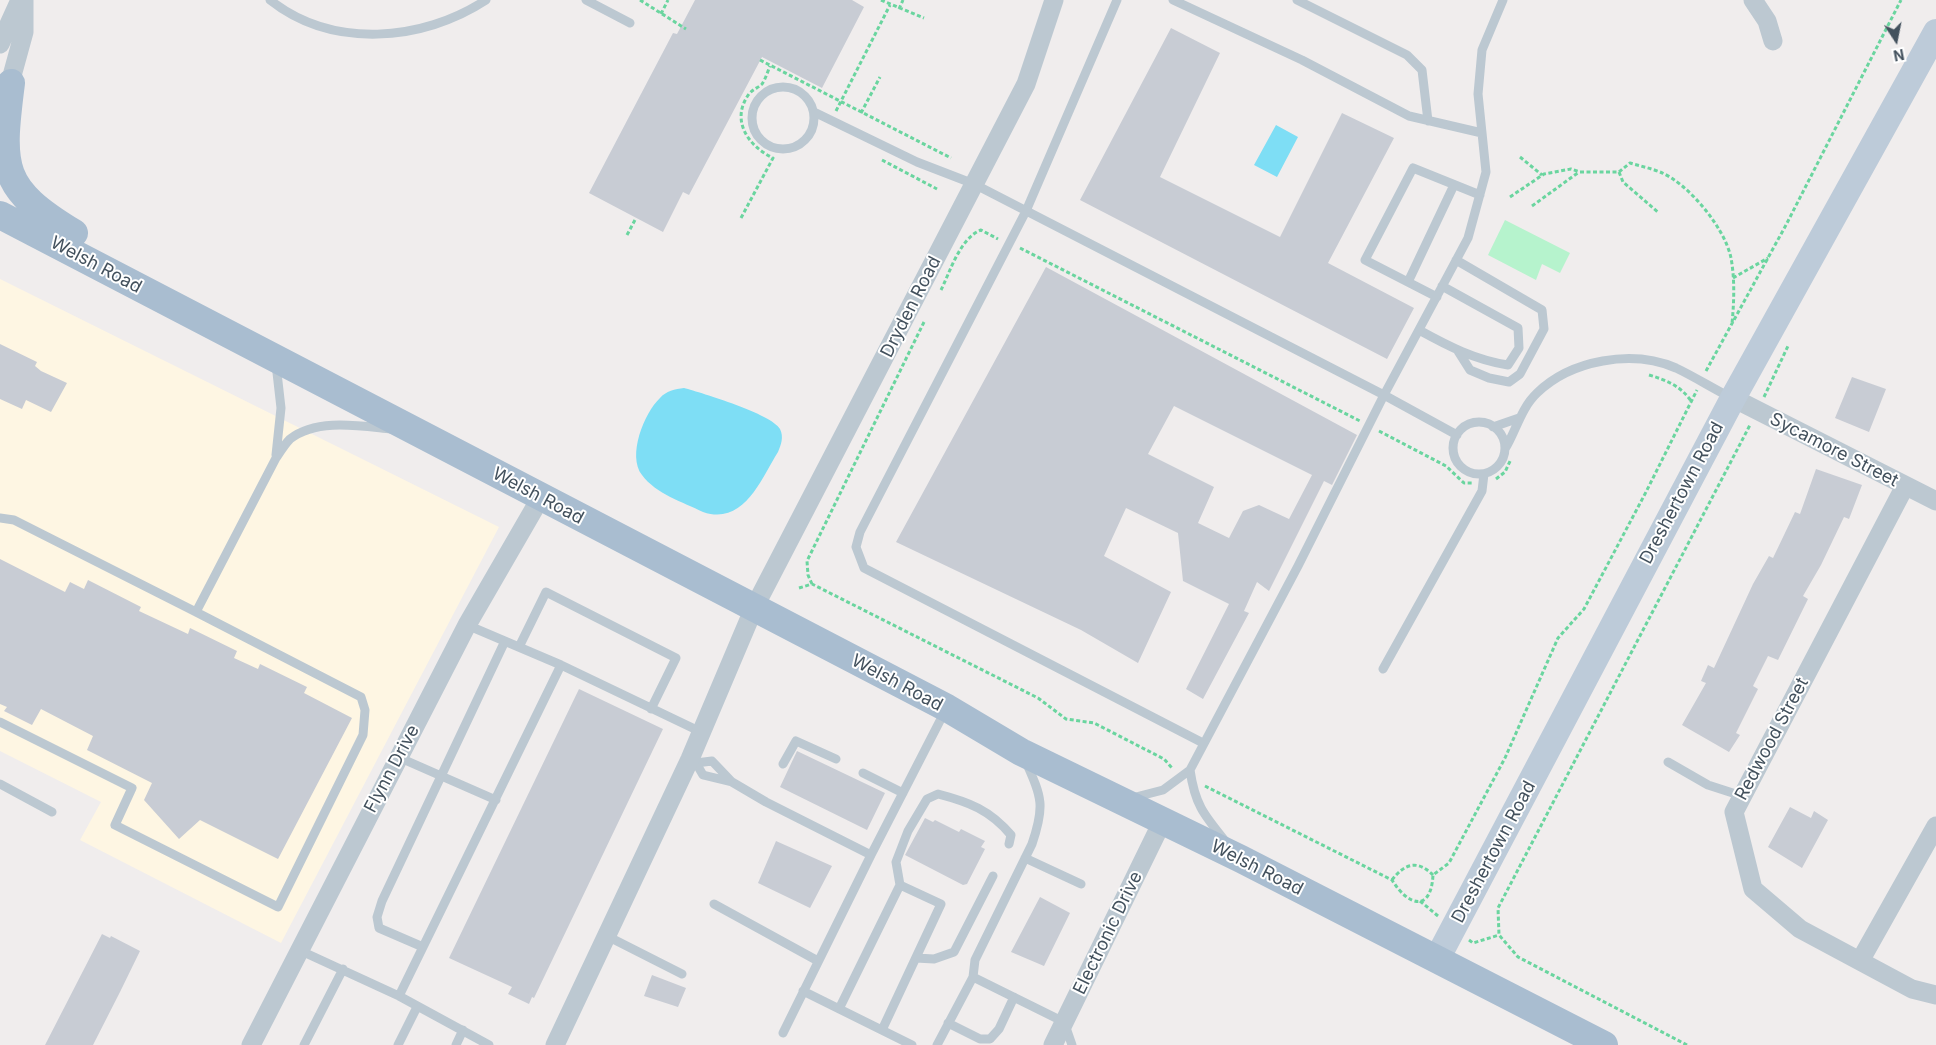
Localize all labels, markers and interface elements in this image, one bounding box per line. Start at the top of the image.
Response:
north arrow [1871,15,1921,65]
text: N [1892,46,1906,65]
street label: Welsh Road [47,232,145,298]
street label: Dryden Road [876,253,946,361]
street label: Sycamore Street [1766,408,1902,492]
street label: Dreshertown Road [1635,418,1729,568]
street label: Welsh Road [489,463,587,529]
street label: Welsh Road [848,650,946,716]
street label: Redwood Street [1731,674,1813,804]
street label: Flynn Drive [360,721,424,817]
street label: Dreshertown Road [1447,777,1541,927]
street label: Welsh Road [1207,836,1307,900]
street label: Electronic Drive [1069,868,1147,998]

